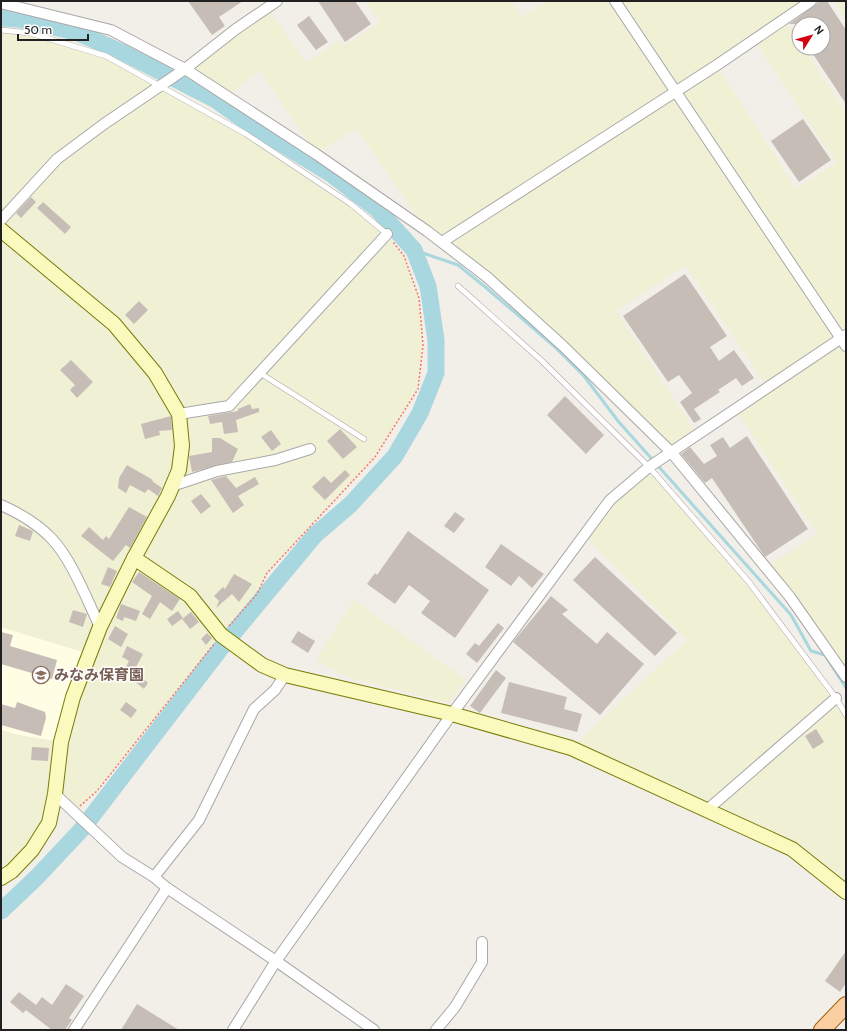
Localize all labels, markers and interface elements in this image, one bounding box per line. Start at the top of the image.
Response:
scale bar [18,16,88,42]
north arrow [791,16,831,56]
text: 50 m [24,22,52,37]
text: N [811,23,827,37]
school or university icon: みなみ保育園 [31,665,51,685]
place label: みなみ保育園 [54,666,144,684]

